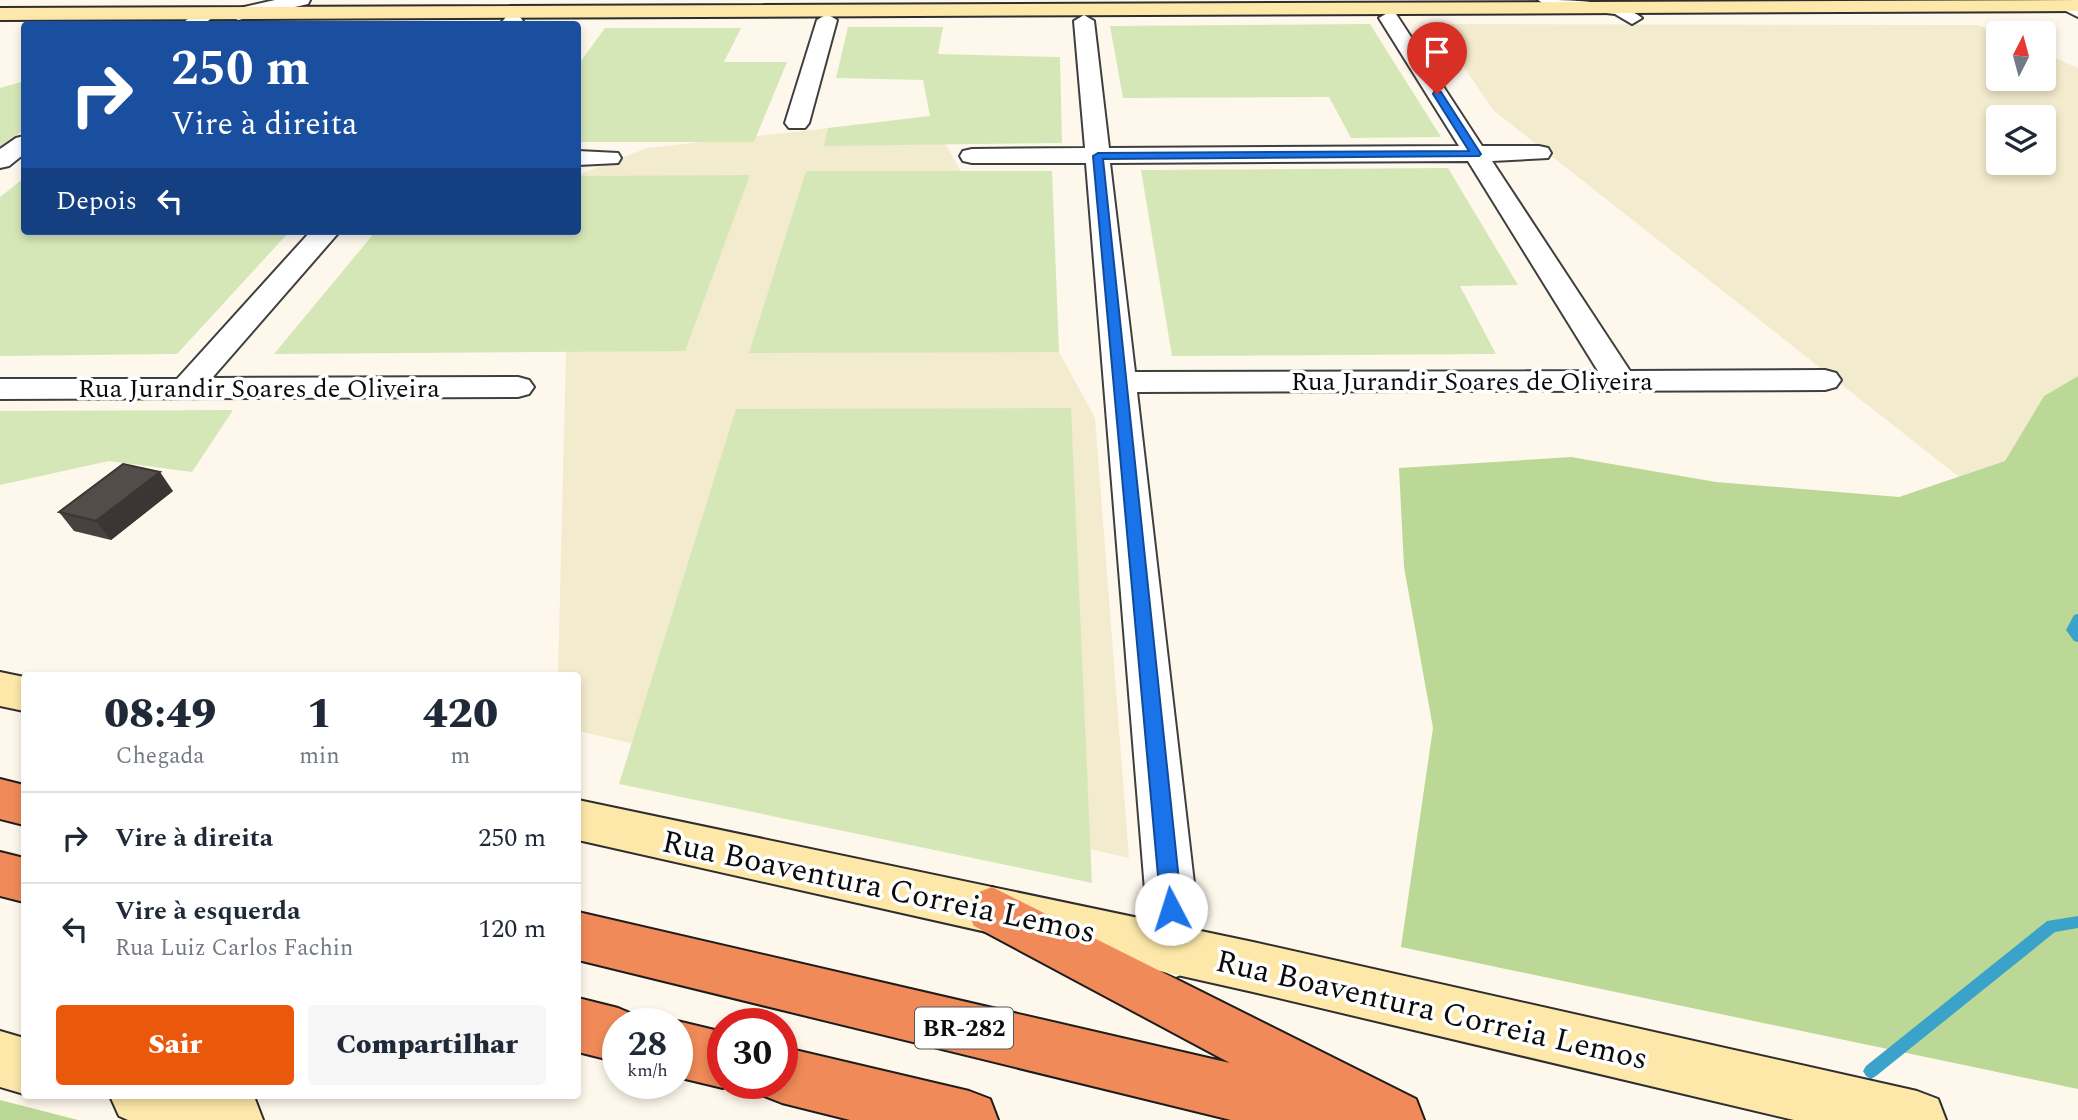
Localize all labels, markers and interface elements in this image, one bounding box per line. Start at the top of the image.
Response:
north arrow [1986,21,2056,91]
map controls [1986,21,2056,175]
pin [1407,22,1467,94]
text: 250 m [171,32,310,107]
icon: arrive [1418,33,1456,71]
icon: right [56,49,147,140]
text: Vire à direita [171,100,358,149]
button: layers [1986,105,2056,175]
text: Depois [56,181,137,221]
icon: left [151,182,189,220]
street label: Rua Jurandir Soares de Oliveira [1291,362,1653,402]
street label: Rua Jurandir Soares de Oliveira [78,369,440,409]
text: 08:49 [104,683,216,746]
text: 1 [307,683,332,746]
text: 420 [422,683,498,746]
text: Chegada [116,739,205,774]
text: min [299,739,340,774]
text: m [450,739,470,774]
text: Vire à direita [115,818,273,858]
text: 250 m [478,818,546,858]
street label: Rua Boaventura Correia Lemos [657,818,1100,957]
icon: right [56,819,94,857]
position arrow [1134,872,1208,946]
text: Vire à esquerda [115,891,301,931]
text: 120 m [478,909,546,949]
icon: left [56,910,94,948]
text: Rua Luiz Carlos Fachin [115,931,353,966]
street label: Rua Boaventura Correia Lemos [1211,937,1653,1084]
button: Sair [56,1005,294,1085]
button: Compartilhar [308,1005,546,1085]
speed limit sign: 30 [707,1008,798,1099]
road number: BR-282 [915,1008,1013,1048]
text: 28 [628,1018,667,1071]
text: km/h [627,1057,668,1084]

